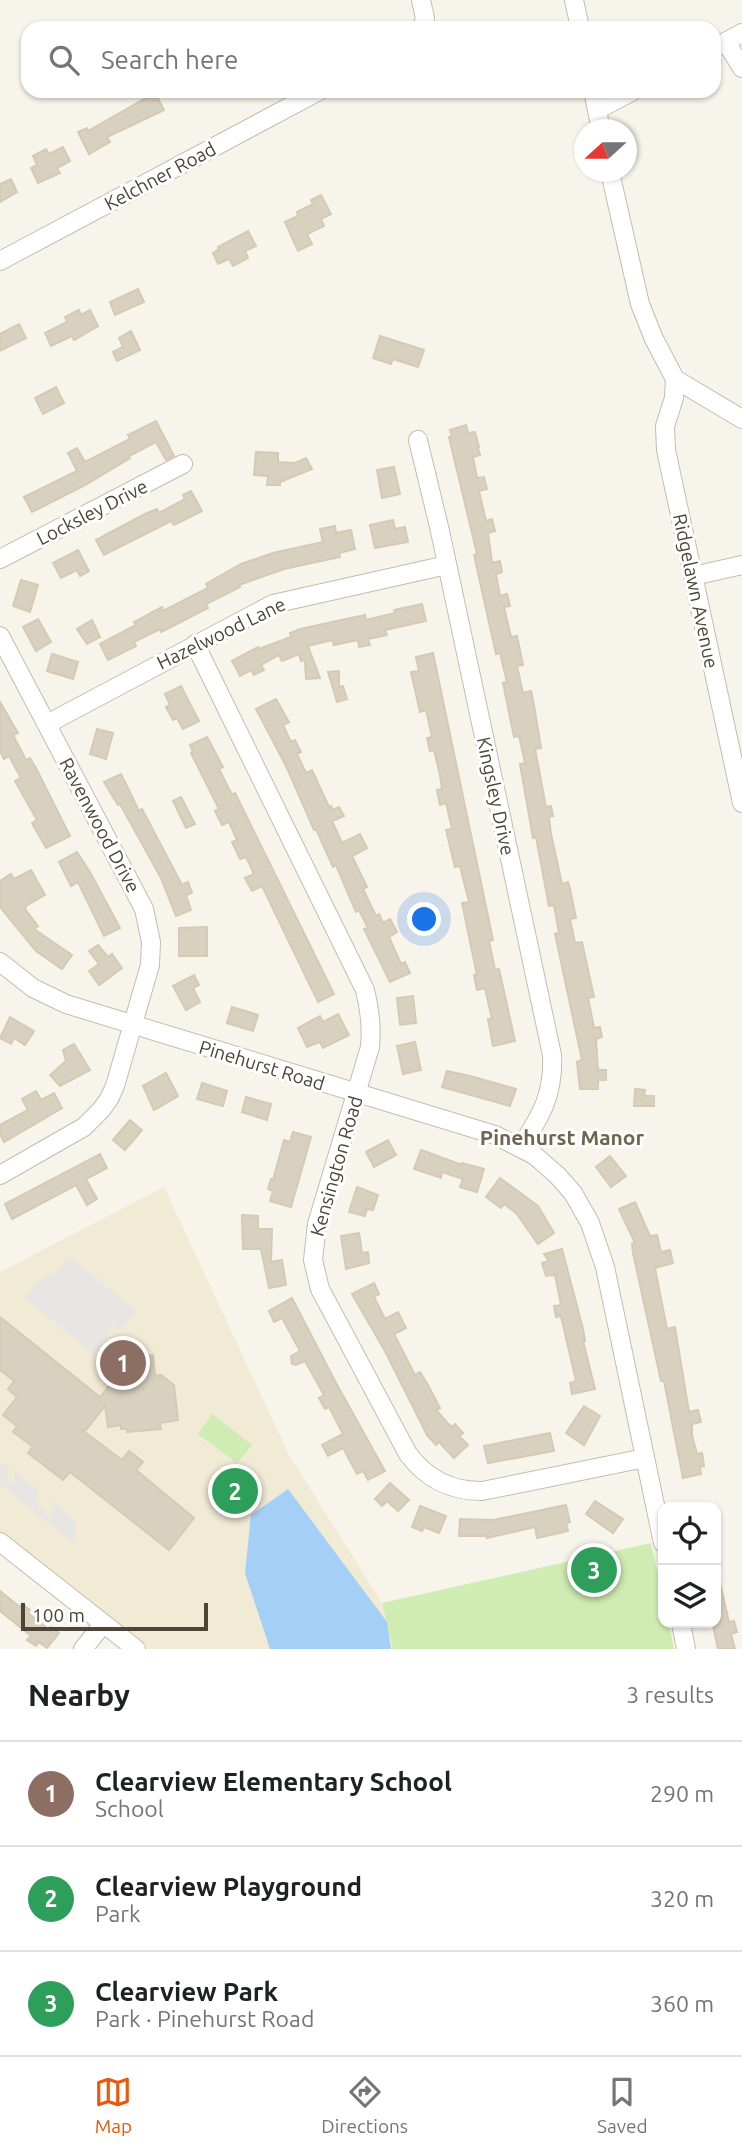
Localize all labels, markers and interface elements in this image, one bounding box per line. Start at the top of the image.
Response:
search box [21,21,721,98]
icon: search [45,41,83,79]
text: Search here [101,45,238,74]
north arrow [574,119,637,182]
street label: Kelchner Road [100,137,220,215]
street label: Locksley Drive [33,475,151,549]
street label: Ridgelawn Avenue [669,512,723,670]
street label: Hazelwood Lane [153,592,289,674]
street label: Kingsley Drive [473,735,519,857]
street label: Ravenwood Drive [55,754,145,896]
your location [407,902,441,936]
street label: Pinehurst Road [197,1035,327,1095]
street label: Kensington Road [305,1093,367,1239]
district label: Pinehurst Manor [480,1125,645,1149]
pin: 1 [100,1337,146,1389]
pin: 2 [212,1465,258,1517]
map controls [658,1502,721,1628]
button: locate [658,1502,721,1565]
pin: 3 [571,1544,617,1596]
button: layers [658,1565,721,1628]
scale bar [21,1600,208,1632]
text: 100 m [32,1604,85,1626]
text: Nearby [28,1678,130,1712]
text: 3 results [626,1682,714,1707]
text: Clearview Elementary School [95,1767,452,1796]
text: 1 [45,1781,57,1806]
text: 290 m [650,1781,714,1806]
text: School [95,1796,164,1821]
text: Clearview Playground [95,1872,362,1901]
text: 2 [45,1886,57,1911]
text: 320 m [650,1886,714,1911]
text: Park [95,1901,141,1926]
text: Clearview Park [95,1977,278,2006]
text: 3 [45,1991,57,2016]
text: 360 m [650,1991,714,2016]
text: Park · Pinehurst Road [95,2006,314,2031]
tab: Map [94,2073,132,2137]
tab: Directions [321,2073,408,2137]
tab: Saved [597,2073,648,2137]

